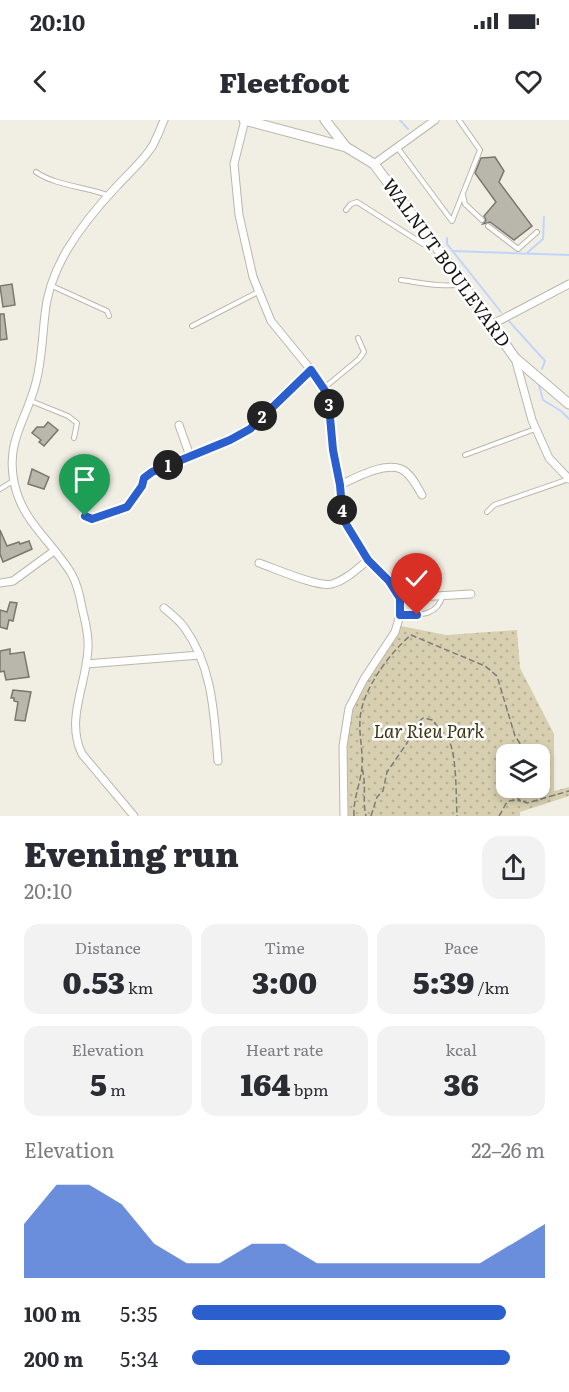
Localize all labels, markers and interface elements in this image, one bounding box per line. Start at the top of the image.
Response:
text: 20:10 [30,5,85,38]
text: Fleetfoot [219,61,350,101]
icon: back [24,65,57,98]
icon: heart [512,65,545,98]
street label: WALNUT BOULEVARD [377,172,518,352]
pin: 3 [314,389,344,419]
text: 3 [325,392,333,416]
pin: 2 [247,401,277,431]
text: 2 [258,404,266,428]
pin: 1 [153,450,183,480]
text: 1 [165,453,171,477]
pin [59,454,110,516]
icon: arrive [68,463,101,496]
pin: 4 [327,495,357,525]
text: 4 [337,498,347,522]
pin [391,553,442,615]
icon: check [400,562,433,595]
park label: Lar Rieu Park [374,717,485,744]
map controls [496,744,550,798]
button: layers [496,744,550,798]
text: Evening run [24,828,239,877]
button: share [482,836,545,899]
text: 20:10 [24,875,72,905]
text: Distance [75,935,141,959]
text: Time [264,935,305,959]
text: Pace [444,935,478,959]
text: 0.53 [62,959,125,1003]
text: 3:00 [252,959,317,1003]
text: 5:39 [413,959,474,1003]
text: km [125,975,153,999]
text: /km [474,975,510,999]
text: Elevation [72,1037,144,1061]
text: Heart rate [246,1037,323,1061]
text: kcal [445,1037,477,1061]
text: 5 [90,1061,107,1105]
text: 164 [241,1061,290,1105]
text: 36 [443,1061,479,1105]
text: m [107,1077,126,1101]
text: bpm [290,1077,328,1101]
text: Elevation [24,1134,114,1164]
text: 22–26 m [471,1134,545,1164]
text: 100 m [24,1298,81,1328]
text: 5:35 [120,1298,158,1328]
text: 200 m [24,1343,83,1373]
text: 5:34 [120,1343,158,1373]

